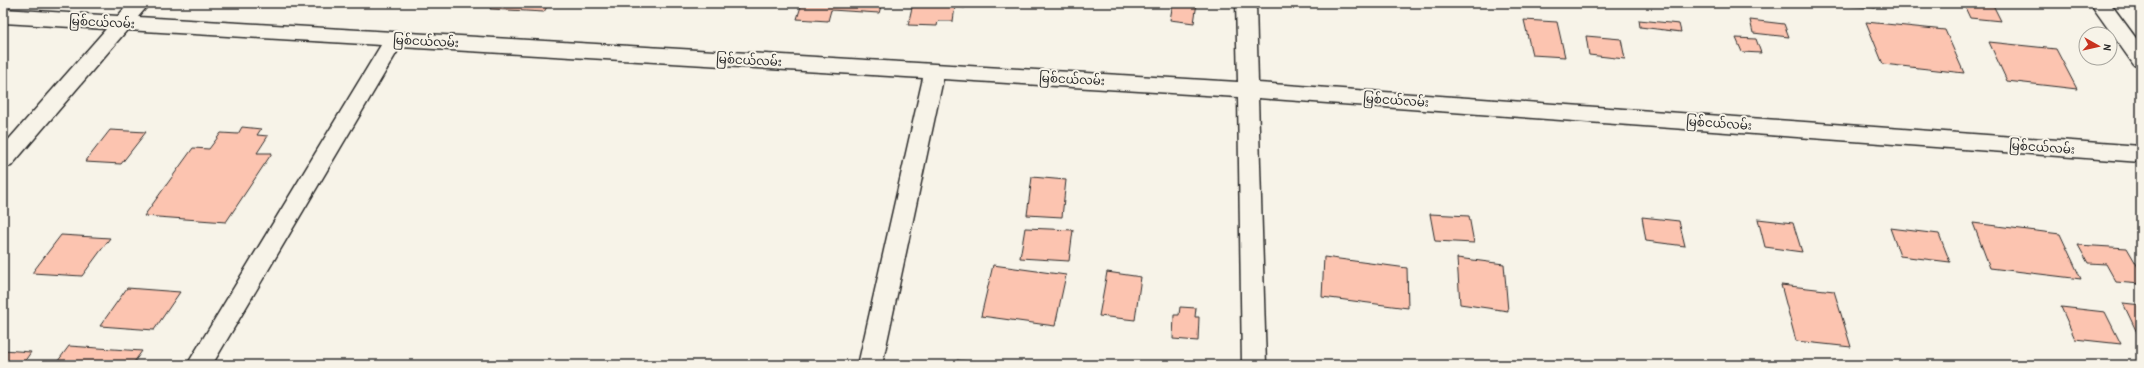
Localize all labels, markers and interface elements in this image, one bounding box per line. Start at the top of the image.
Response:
street label: မြစ်ငယ်လမ်း [68,12,135,34]
north arrow [2078,26,2118,66]
street label: မြစ်ငယ်လမ်း [392,31,459,53]
text: N [2101,44,2115,51]
street label: မြစ်ငယ်လမ်း [715,50,782,72]
street label: မြစ်ငယ်လမ်း [1038,69,1105,91]
street label: မြစ်ငယ်လမ်း [1362,89,1430,113]
street label: မြစ်ငယ်လမ်း [1685,112,1753,136]
street label: မြစ်ငယ်လမ်း [2008,136,2076,160]

